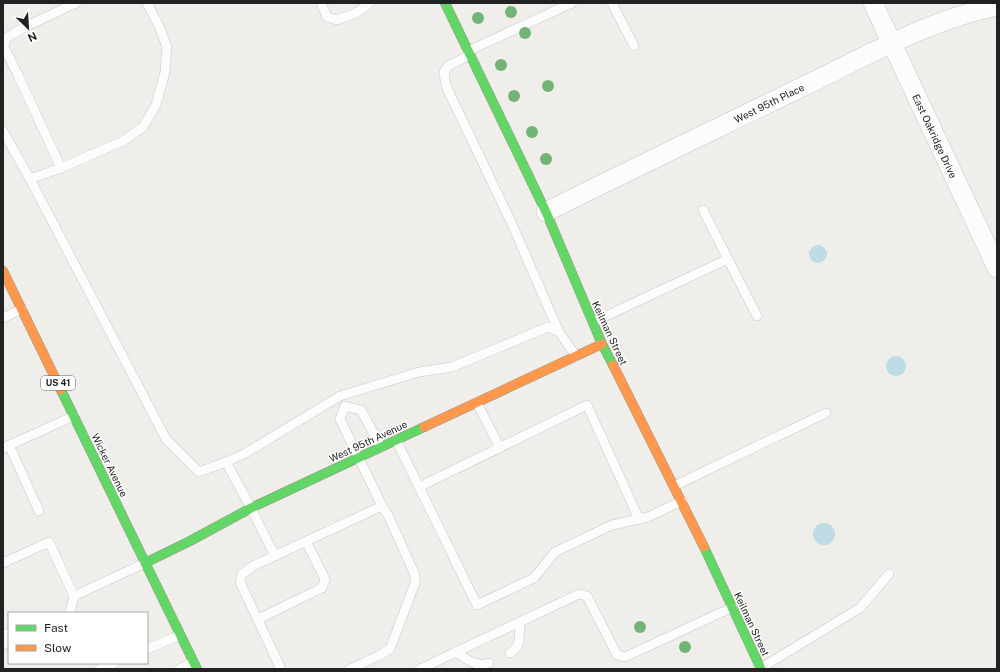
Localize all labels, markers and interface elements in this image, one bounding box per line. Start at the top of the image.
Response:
north arrow [8,8,48,48]
text: N [26,30,39,44]
street label: West 95th Place [732,81,806,125]
street label: East Oakridge Drive [910,92,960,180]
street label: Keilman Street [590,299,630,367]
road number: US 41 [41,376,75,390]
street label: West 95th Avenue [327,417,409,464]
street label: Wicker Avenue [89,431,131,499]
street label: Keilman Street [732,590,772,658]
legend [8,612,148,664]
text: Fast [44,621,69,635]
text: Slow [44,641,72,655]

